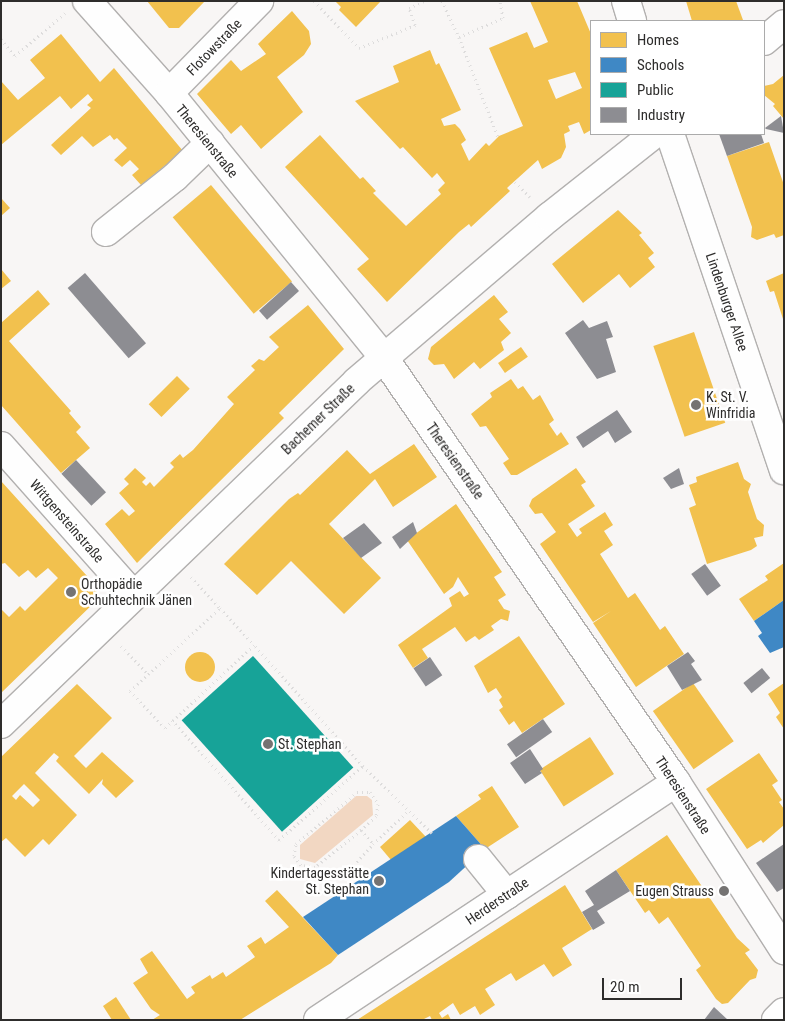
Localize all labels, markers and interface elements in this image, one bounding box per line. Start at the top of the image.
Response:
street label: Flotowstraße [183,15,245,79]
legend [590,20,765,135]
text: Homes [637,31,679,49]
text: Schools [637,56,684,74]
text: Public [637,81,674,99]
street label: Theresienstraße [172,101,242,181]
text: Industry [637,106,685,124]
street label: Lindenburger Allee [702,250,752,354]
street label: Bachemer Straße [278,380,358,458]
place label: K. St. V. Winfridia [706,389,755,422]
marker: K. St. V. Winfridia [690,399,702,411]
street label: Theresienstraße [422,420,488,502]
street label: Wittgensteinstraße [26,476,108,566]
place label: Orthopädie Schuhtechnik Jänen [81,576,192,608]
marker: Orthopädie Schuhtechnik Jänen [65,586,77,598]
place label: St. Stephan [278,736,341,752]
marker: St. Stephan [262,738,274,750]
street label: Theresienstraße [652,753,714,837]
place label: Kindertagesstätte St. Stephan [270,865,369,898]
street label: Herderstraße [462,874,532,928]
marker: Kindertagesstätte St. Stephan [373,875,385,887]
place label: Eugen Strauss [635,883,714,899]
marker: Eugen Strauss [718,885,730,897]
scale bar [605,968,685,1000]
text: 20 m [610,978,640,996]

